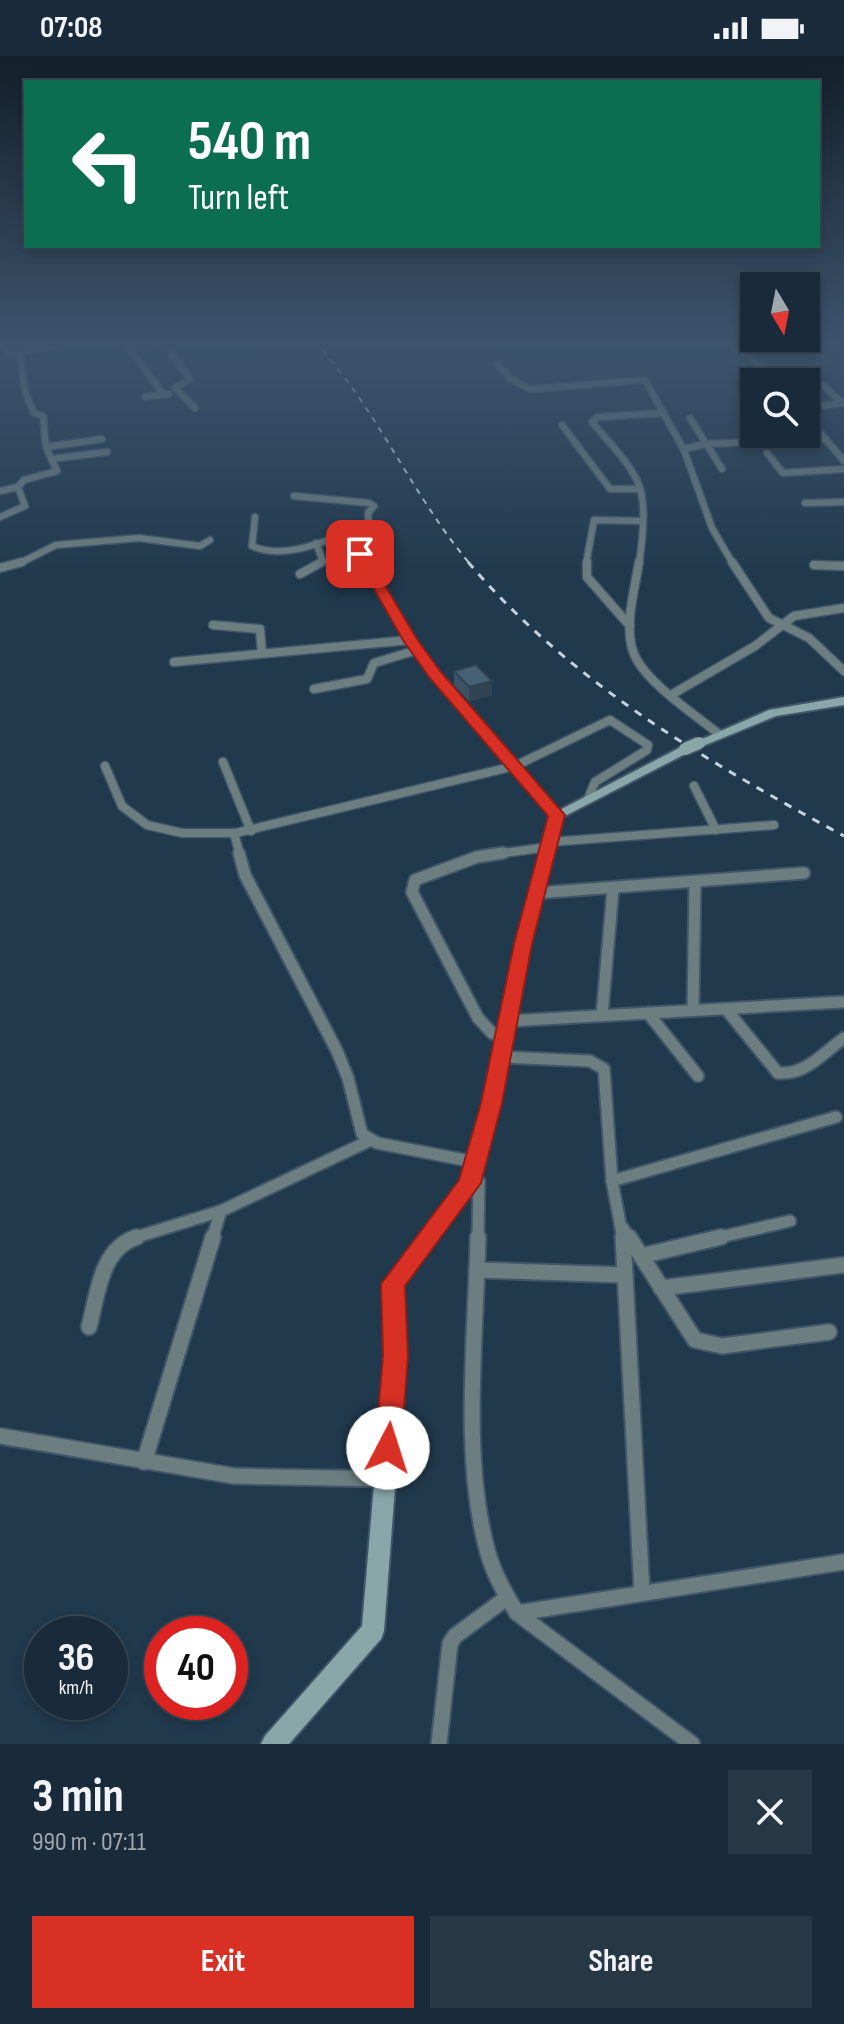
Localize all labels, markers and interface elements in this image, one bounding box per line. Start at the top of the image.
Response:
text: 07:08 [40,10,102,46]
text: 540 m [188,109,311,176]
icon: left [56,112,160,216]
text: Turn left [188,177,289,220]
north arrow [740,272,820,352]
map controls [740,272,820,448]
button: search [740,368,820,448]
pin [326,520,394,588]
icon: arrive [338,532,382,576]
position arrow [346,1406,430,1490]
speed limit sign: 40 [144,1616,248,1720]
text: 36 [58,1634,94,1682]
text: km/h [59,1676,93,1700]
text: 3 min [32,1768,124,1825]
button: close [728,1770,812,1854]
text: 990 m · 07:11 [32,1827,146,1858]
button: Exit [32,1916,414,2008]
button: Share [430,1916,812,2008]

